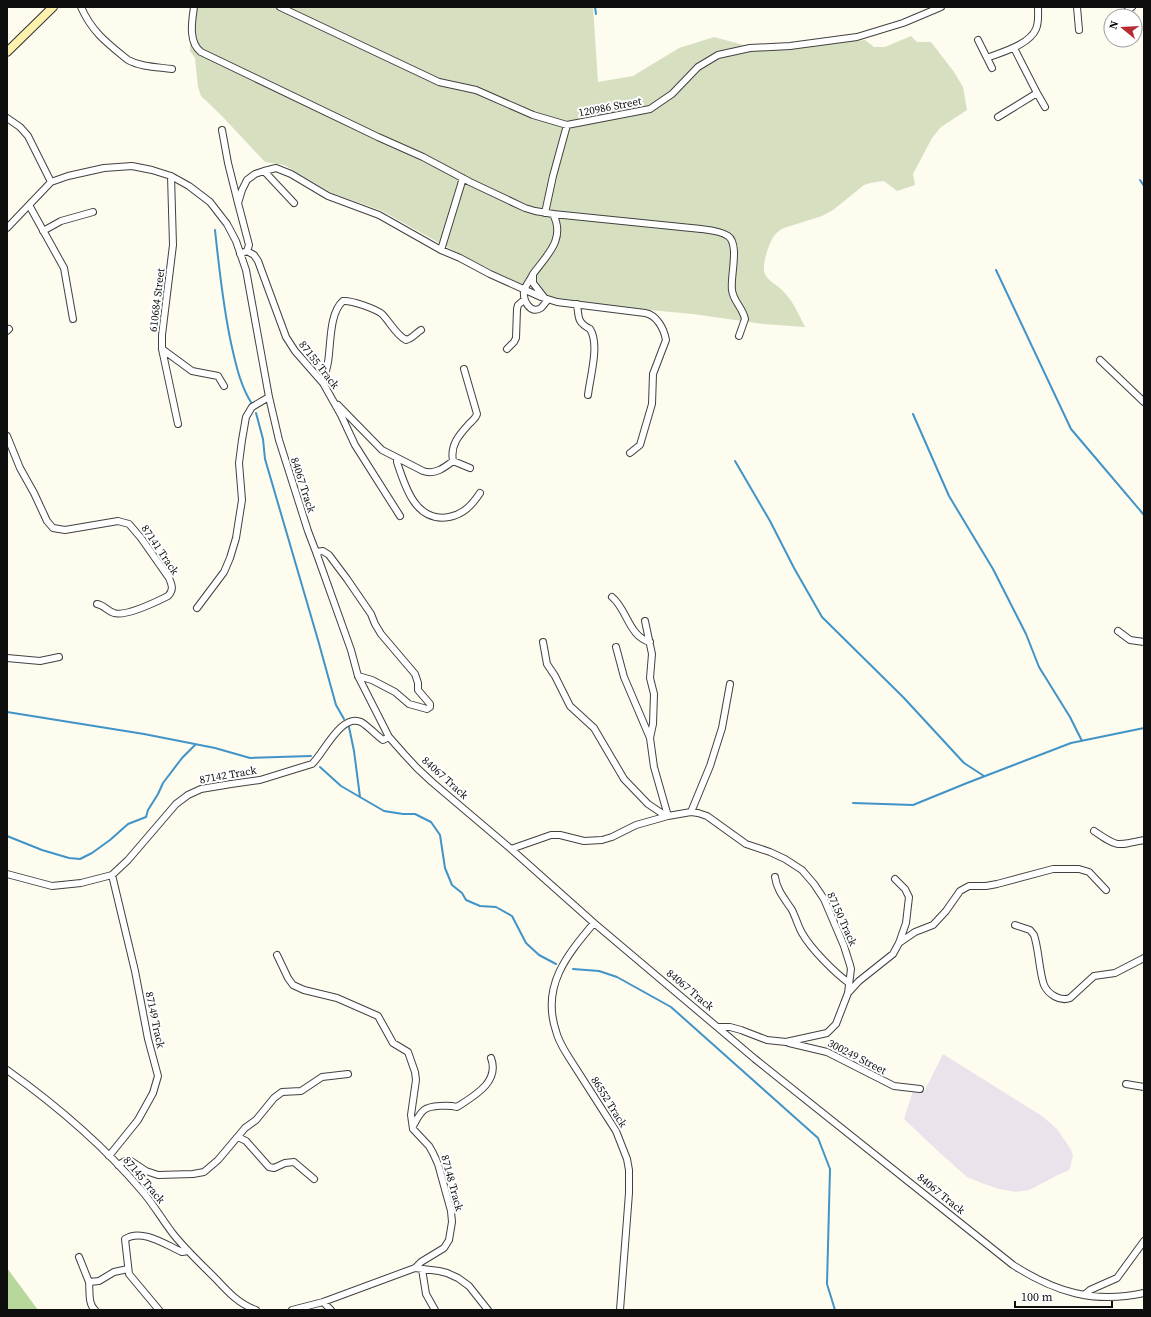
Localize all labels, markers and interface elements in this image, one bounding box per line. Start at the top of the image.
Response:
north arrow [1103,8,1143,48]
text: N [1106,19,1122,31]
street label: 120986 Street [577,93,643,120]
street label: 610684 Street [146,267,168,333]
street label: 87155 Track [295,338,343,393]
street label: 84067 Track [287,455,319,516]
street label: 87141 Track [138,522,183,579]
street label: 84067 Track [419,753,472,803]
street label: 87142 Track [198,762,259,787]
street label: 87150 Track [823,890,861,949]
street label: 84067 Track [663,966,718,1015]
street label: 87149 Track [142,990,169,1051]
street label: 300249 Street [825,1036,889,1078]
street label: 86552 Track [587,1074,631,1131]
street label: 87145 Track [120,1153,169,1208]
street label: 87148 Track [437,1153,467,1214]
street label: 84067 Track [914,1170,969,1219]
scale bar [1015,1283,1112,1309]
text: 100 m [1021,1289,1053,1305]

